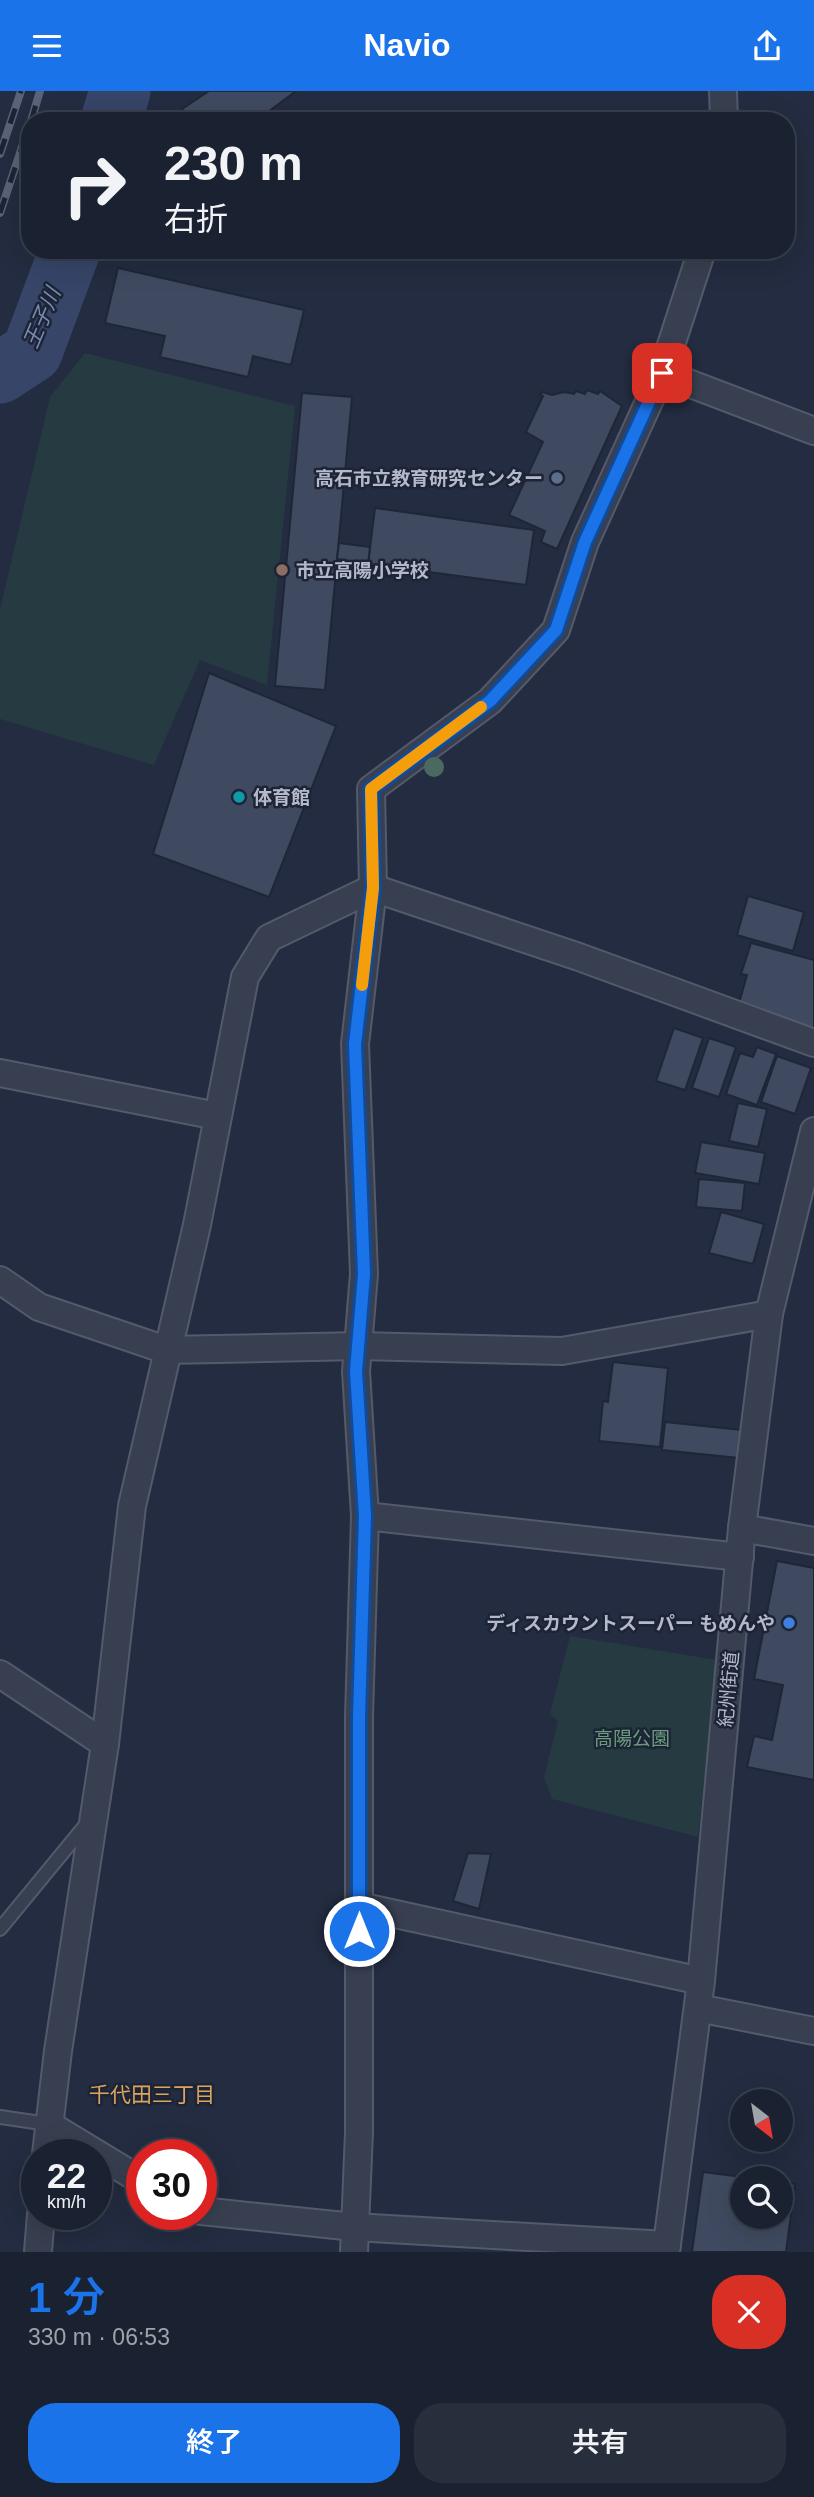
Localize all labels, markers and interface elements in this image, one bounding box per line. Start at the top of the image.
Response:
icon: menu [28,27,66,65]
text: Navio [363,27,451,63]
icon: share [748,27,786,65]
text: 230 m [164,136,303,190]
icon: right [49,140,140,231]
text: 右折 [164,201,228,237]
water label: 王子川 [19,282,65,351]
pin [632,343,692,403]
icon: arrive [643,354,681,392]
place label: 高石市立教育研究センター [315,468,543,489]
marker: 高石市立教育研究センター [549,470,565,486]
place label: 市立高陽小学校 [296,560,429,581]
marker: 市立高陽小学校 [274,562,290,578]
place label: 体育館 [253,787,310,808]
marker: 体育館 [231,789,247,805]
place label: ディスカウントスーパー もめんや [486,1613,775,1634]
marker: ディスカウントスーパー もめんや [781,1615,797,1631]
street label: 紀州街道 [715,1650,742,1728]
park label: 高陽公園 [594,1728,670,1749]
position arrow [322,1894,396,1968]
district label: 千代田三丁目 [89,2083,215,2106]
north arrow [730,2089,793,2153]
map controls [730,2089,793,2229]
speed limit sign: 30 [126,2139,217,2230]
text: 22 [47,2156,86,2195]
button: search [730,2166,793,2229]
text: km/h [47,2192,86,2212]
text: 1 分 [28,2274,105,2321]
button: close [712,2275,786,2349]
text: 330 m · 06:53 [28,2324,170,2350]
button: 終了 [28,2403,400,2483]
button: 共有 [414,2403,786,2483]

